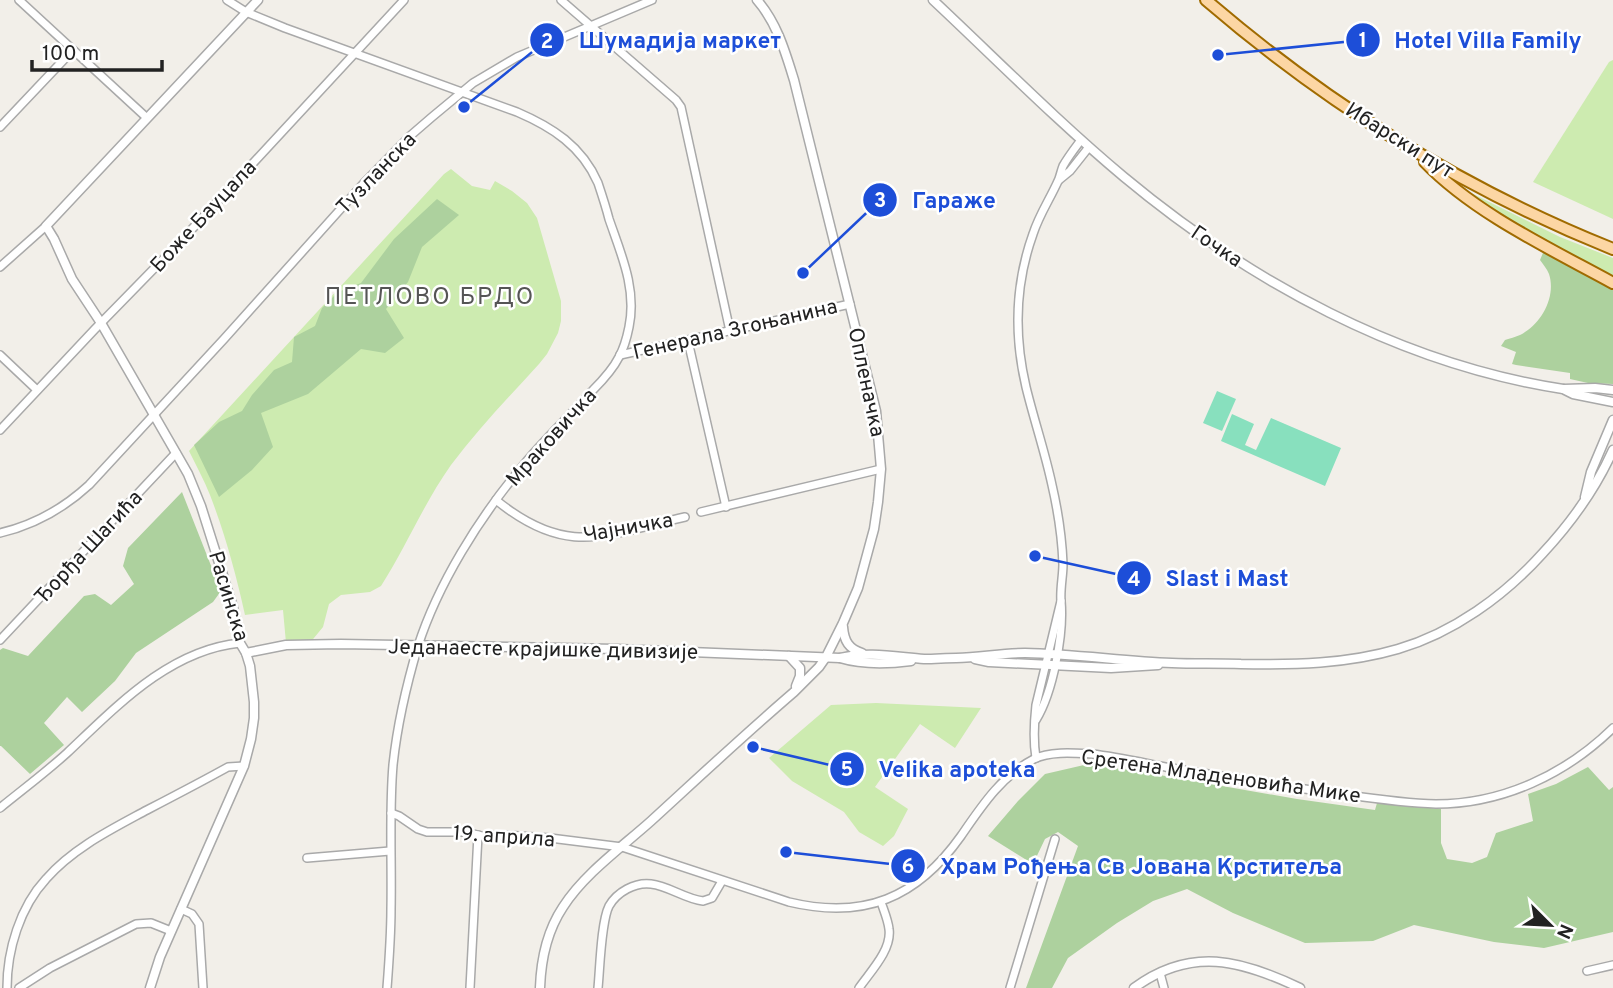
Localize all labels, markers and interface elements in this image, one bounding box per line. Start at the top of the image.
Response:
callout: Шумадија маркет [529,18,795,62]
callout: Hotel Villa Family [1345,18,1597,62]
scale bar [32,28,161,72]
text: Шумадија маркет [579,28,781,57]
text: 1 [1359,28,1367,55]
text: Hotel Villa Family [1394,28,1582,57]
text: 2 [541,29,553,56]
text: 100 m [42,41,99,68]
street label: Ибарски пут [1340,97,1459,185]
street label: Тузланска [331,127,423,221]
street label: Боже Бауцала [145,155,263,279]
callout: Гараже [863,178,1009,222]
text: 3 [874,188,886,215]
text: Гараже [912,188,996,217]
street label: Гочка [1185,220,1247,274]
district label: ПЕТЛОВО БРДО [325,283,535,313]
street label: Генерала Згоњанина [630,294,840,367]
street label: Опленачка [841,325,890,439]
street label: Мраковичка [501,383,603,493]
street label: Ђорђа Шагића [29,485,149,611]
street label: Чајничка [581,507,675,550]
street label: Расинска [201,548,254,645]
callout: Slast i Mast [1117,556,1303,600]
text: Slast i Mast [1165,566,1289,595]
text: 4 [1127,567,1141,594]
street label: Једанаесте крајишке дивизије [388,634,698,667]
street label: Сретена Младеновића Мике [1079,744,1362,810]
callout: Velika apoteka [830,747,1050,791]
text: 5 [841,757,853,784]
text: Velika apoteka [879,757,1035,786]
street label: 19. априла [452,820,556,855]
callout: Храм Рођења Св Јована Крститеља [891,844,1356,888]
text: 6 [902,854,914,881]
text: Храм Рођења Св Јована Крститеља [940,854,1342,883]
north arrow [1515,890,1585,960]
text: N [1550,920,1577,942]

